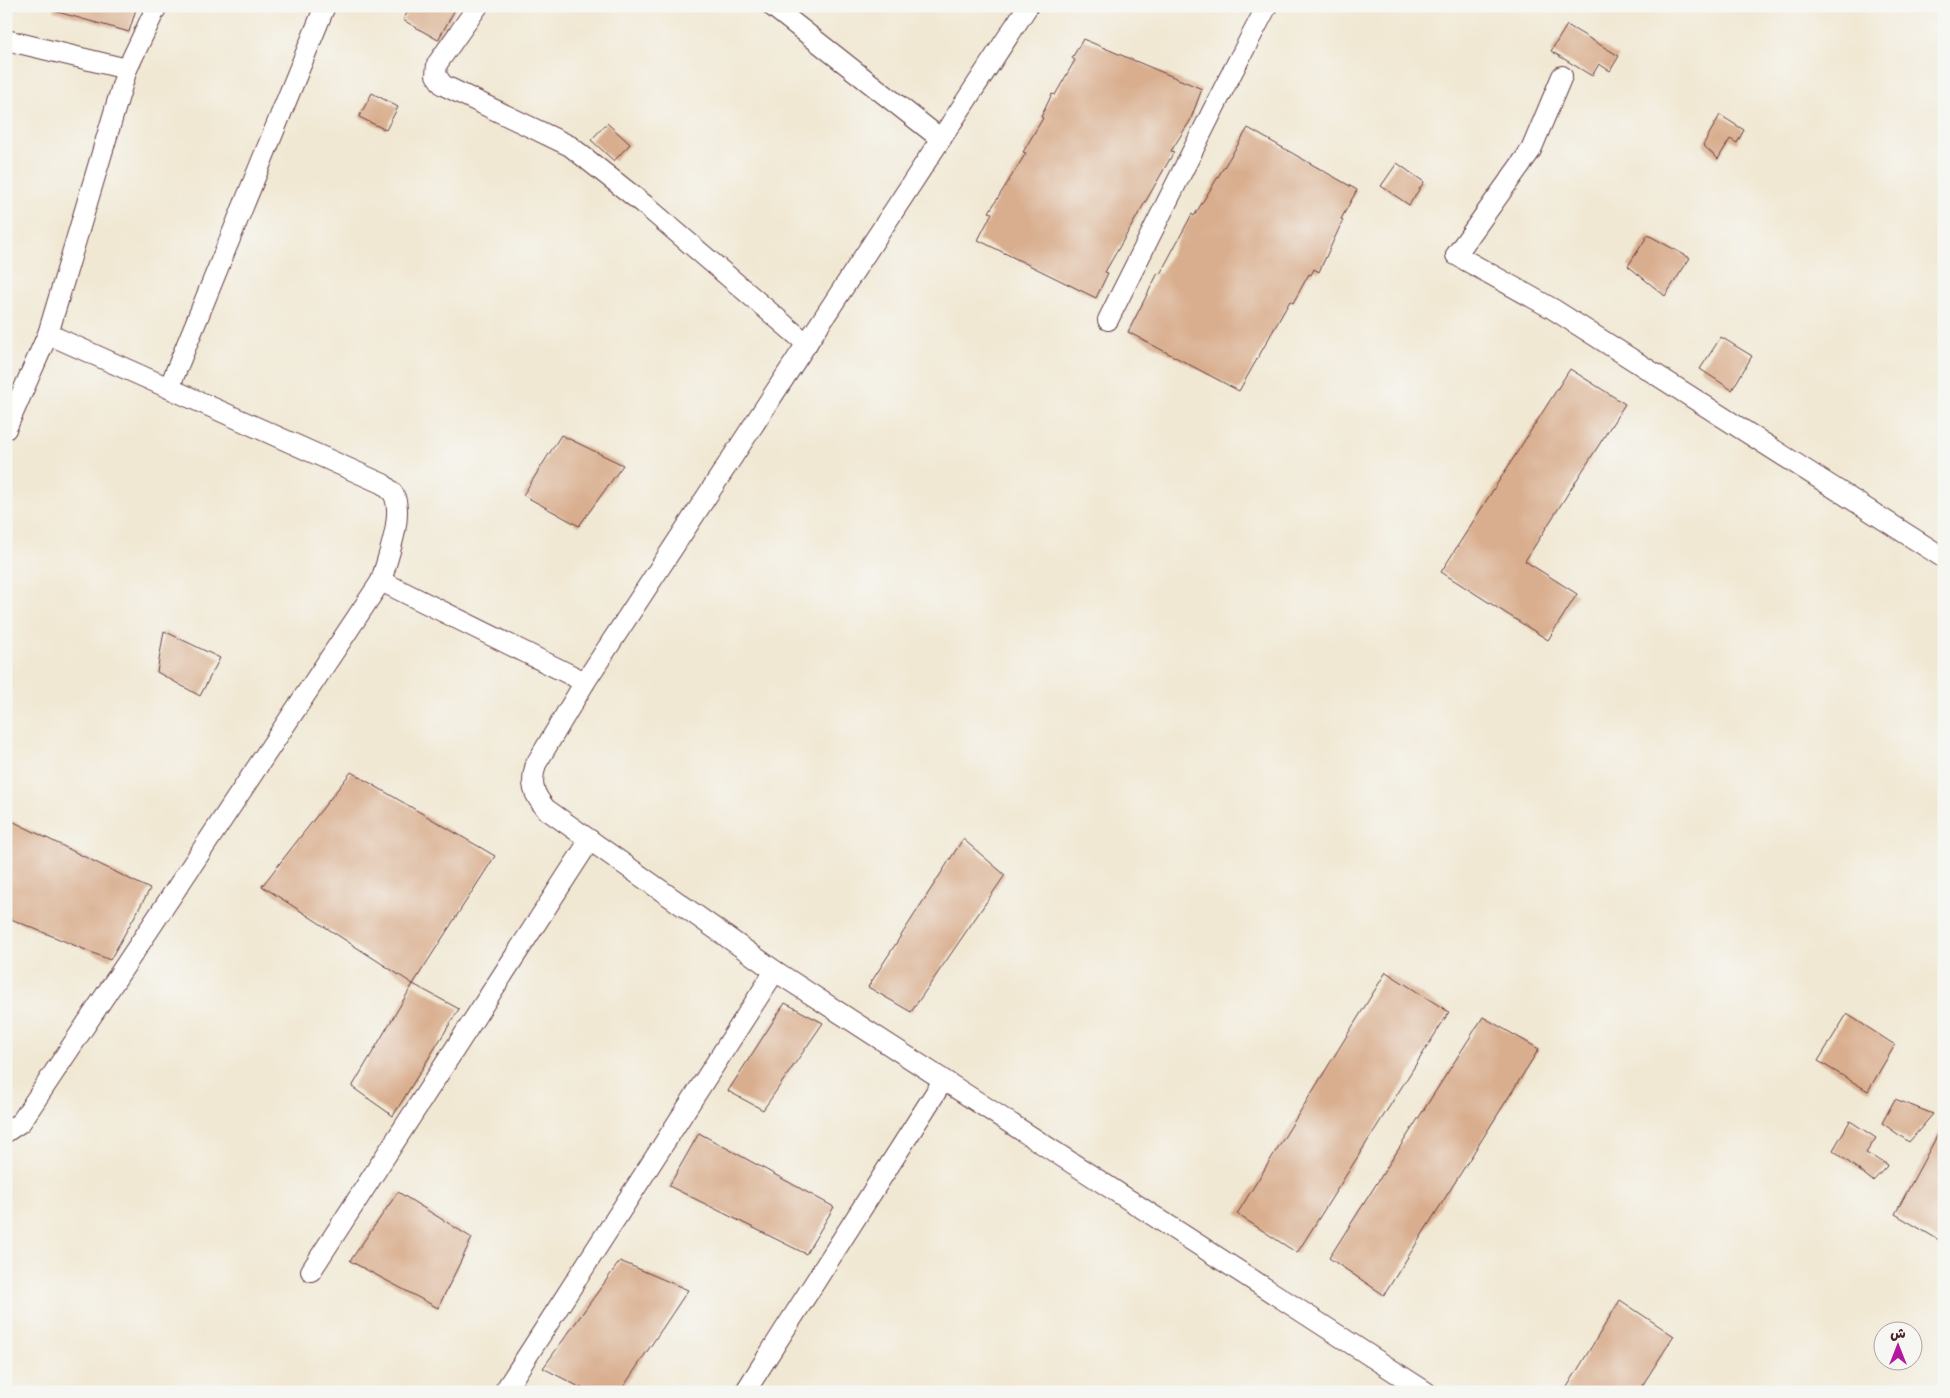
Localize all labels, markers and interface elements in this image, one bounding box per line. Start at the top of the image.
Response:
north arrow [1872,1320,1922,1370]
text: ش [1890,1325,1906,1342]

